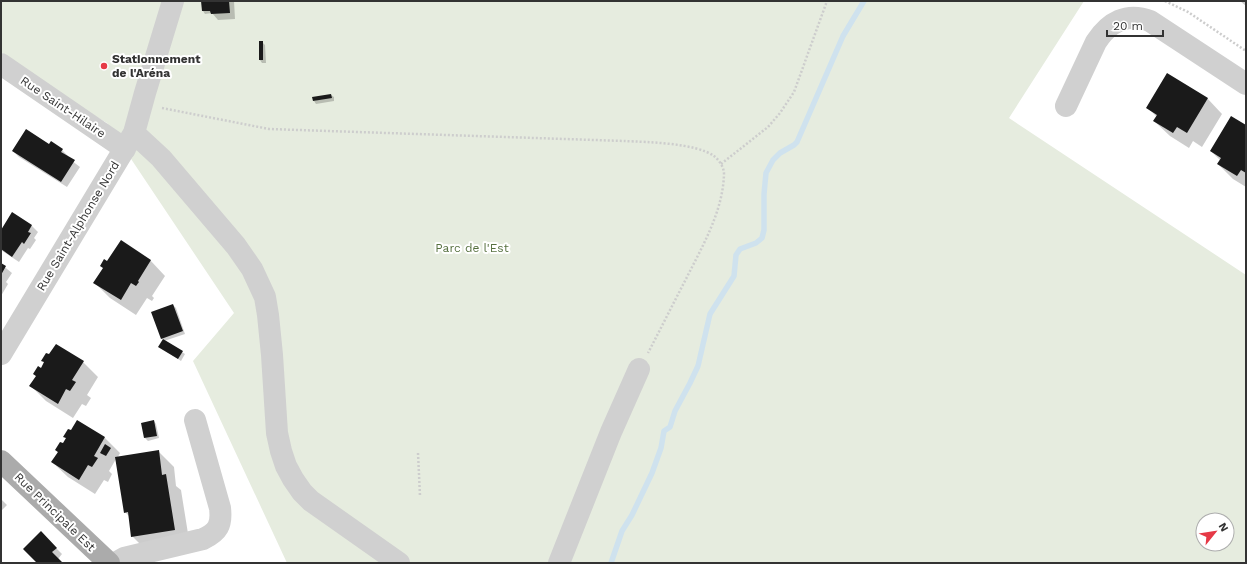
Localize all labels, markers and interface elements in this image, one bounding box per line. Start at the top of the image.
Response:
scale bar [1107,12,1163,38]
text: 20 m [1113,19,1143,33]
place label: Stationnement de l'Aréna [112,52,201,80]
marker: Stationnement de l'Aréna [99,61,109,71]
street label: Rue Saint-Hilaire [18,73,108,141]
street label: Rue Saint-Alphonse Nord [34,159,122,293]
park label: Parc de l'Est [435,241,509,255]
street label: Rue Principale Est [12,470,98,554]
north arrow [1195,512,1235,552]
text: N [1216,520,1231,534]

